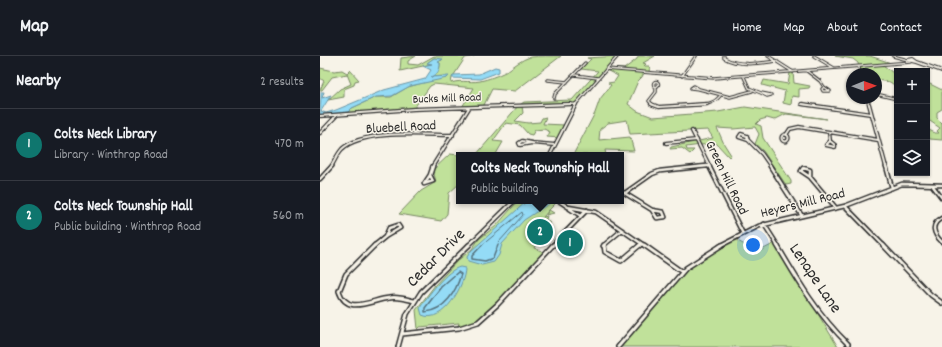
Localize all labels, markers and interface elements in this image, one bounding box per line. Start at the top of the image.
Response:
text: Map [20,14,49,41]
text: Home [732,18,761,38]
text: Map [783,18,805,38]
text: About [827,18,858,38]
text: Contact [880,18,922,38]
north arrow [846,68,882,104]
map controls [894,68,930,176]
button: + [894,68,930,104]
text: Nearby [16,70,60,94]
text: 2 results [260,73,304,92]
street label: Bucks Mill Road [412,89,482,109]
button: − [894,104,930,140]
street label: Bluebell Road [365,116,437,140]
text: Colts Neck Library [54,124,156,146]
text: 1 [28,135,30,154]
text: 470 m [275,135,304,154]
street label: Green Hill Road [699,138,753,218]
button: layers [894,140,930,176]
text: Library · Winthrop Road [54,146,168,165]
popup [456,152,624,204]
text: Colts Neck Township Hall [471,158,609,180]
text: Public building [471,180,538,199]
street label: Heyers Mill Road [759,184,847,224]
text: Colts Neck Township Hall [54,196,193,218]
text: 2 [26,207,32,226]
text: 560 m [273,207,304,226]
pin: 2 [527,217,553,247]
text: Public building · Winthrop Road [54,218,201,237]
street label: Cedar Drive [402,224,472,294]
pin: 1 [557,228,583,258]
your location [743,235,763,255]
street label: Lenape Lane [782,239,846,319]

